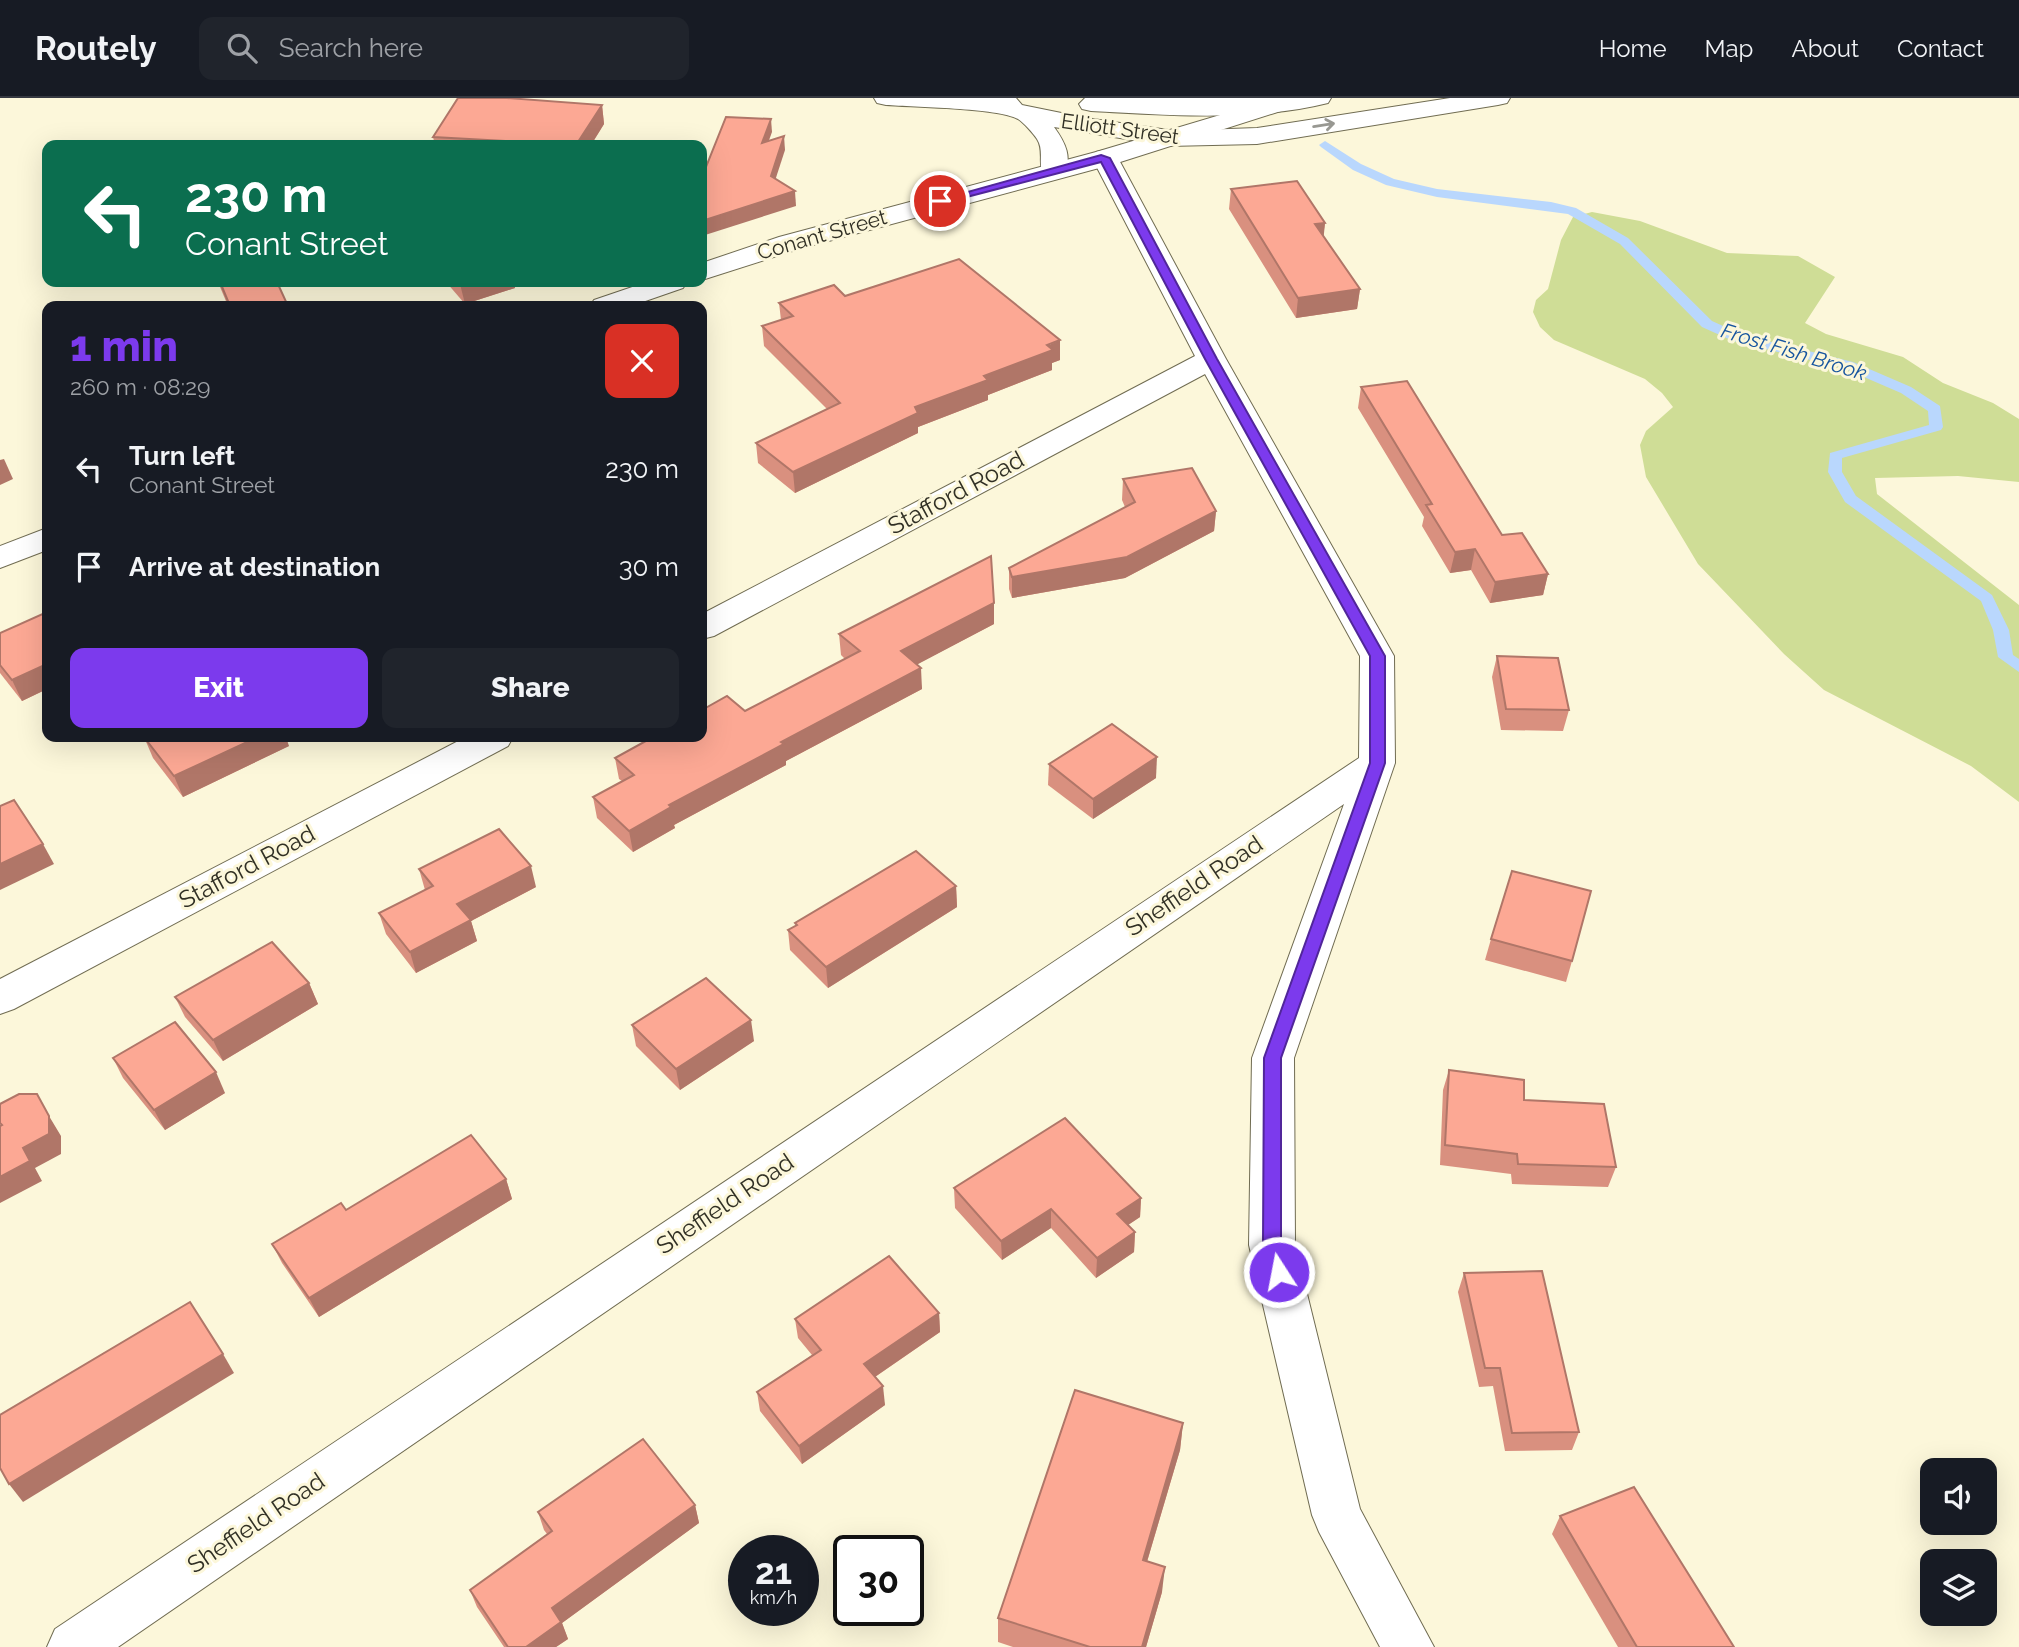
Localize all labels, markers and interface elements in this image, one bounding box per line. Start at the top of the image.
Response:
search box [199,17,689,80]
text: Routely [35,29,157,68]
icon: search [223,29,261,67]
text: Search here [279,33,423,63]
text: Home [1599,34,1667,63]
text: Map [1705,34,1753,63]
text: About [1791,34,1859,63]
text: Contact [1897,34,1984,63]
street label: Elliott Street [1060,108,1181,149]
one-way arrow [1312,119,1335,132]
text: 230 m [185,166,327,223]
icon: left [70,168,161,259]
pin [910,171,970,231]
icon: arrive [921,182,959,220]
street label: Conant Street [754,204,889,265]
text: Conant Street [185,225,388,262]
water label: Frost Fish Brook [1718,318,1870,386]
text: 1 min [70,322,178,371]
button: close [605,324,679,398]
text: 260 m · 08:29 [70,373,211,400]
text: Turn left [129,441,235,471]
street label: Stafford Road [883,445,1029,541]
icon: left [70,450,108,488]
text: 230 m [605,454,679,484]
text: Conant Street [129,471,275,498]
icon: arrive [70,548,108,586]
text: Arrive at destination [129,552,380,582]
text: 30 m [619,552,679,582]
button: Exit [70,648,368,728]
button: Share [382,648,679,728]
street label: Stafford Road [174,819,320,915]
street label: Sheffield Road [1120,829,1268,942]
street label: Sheffield Road [651,1147,799,1260]
position arrow [1242,1235,1316,1309]
map controls [1920,1458,1997,1626]
button: sound [1920,1458,1997,1535]
street label: Sheffield Road [182,1466,330,1579]
speed limit sign: 30 [833,1535,924,1626]
button: layers [1920,1549,1997,1626]
text: 21 [755,1551,792,1592]
text: km/h [750,1587,797,1608]

